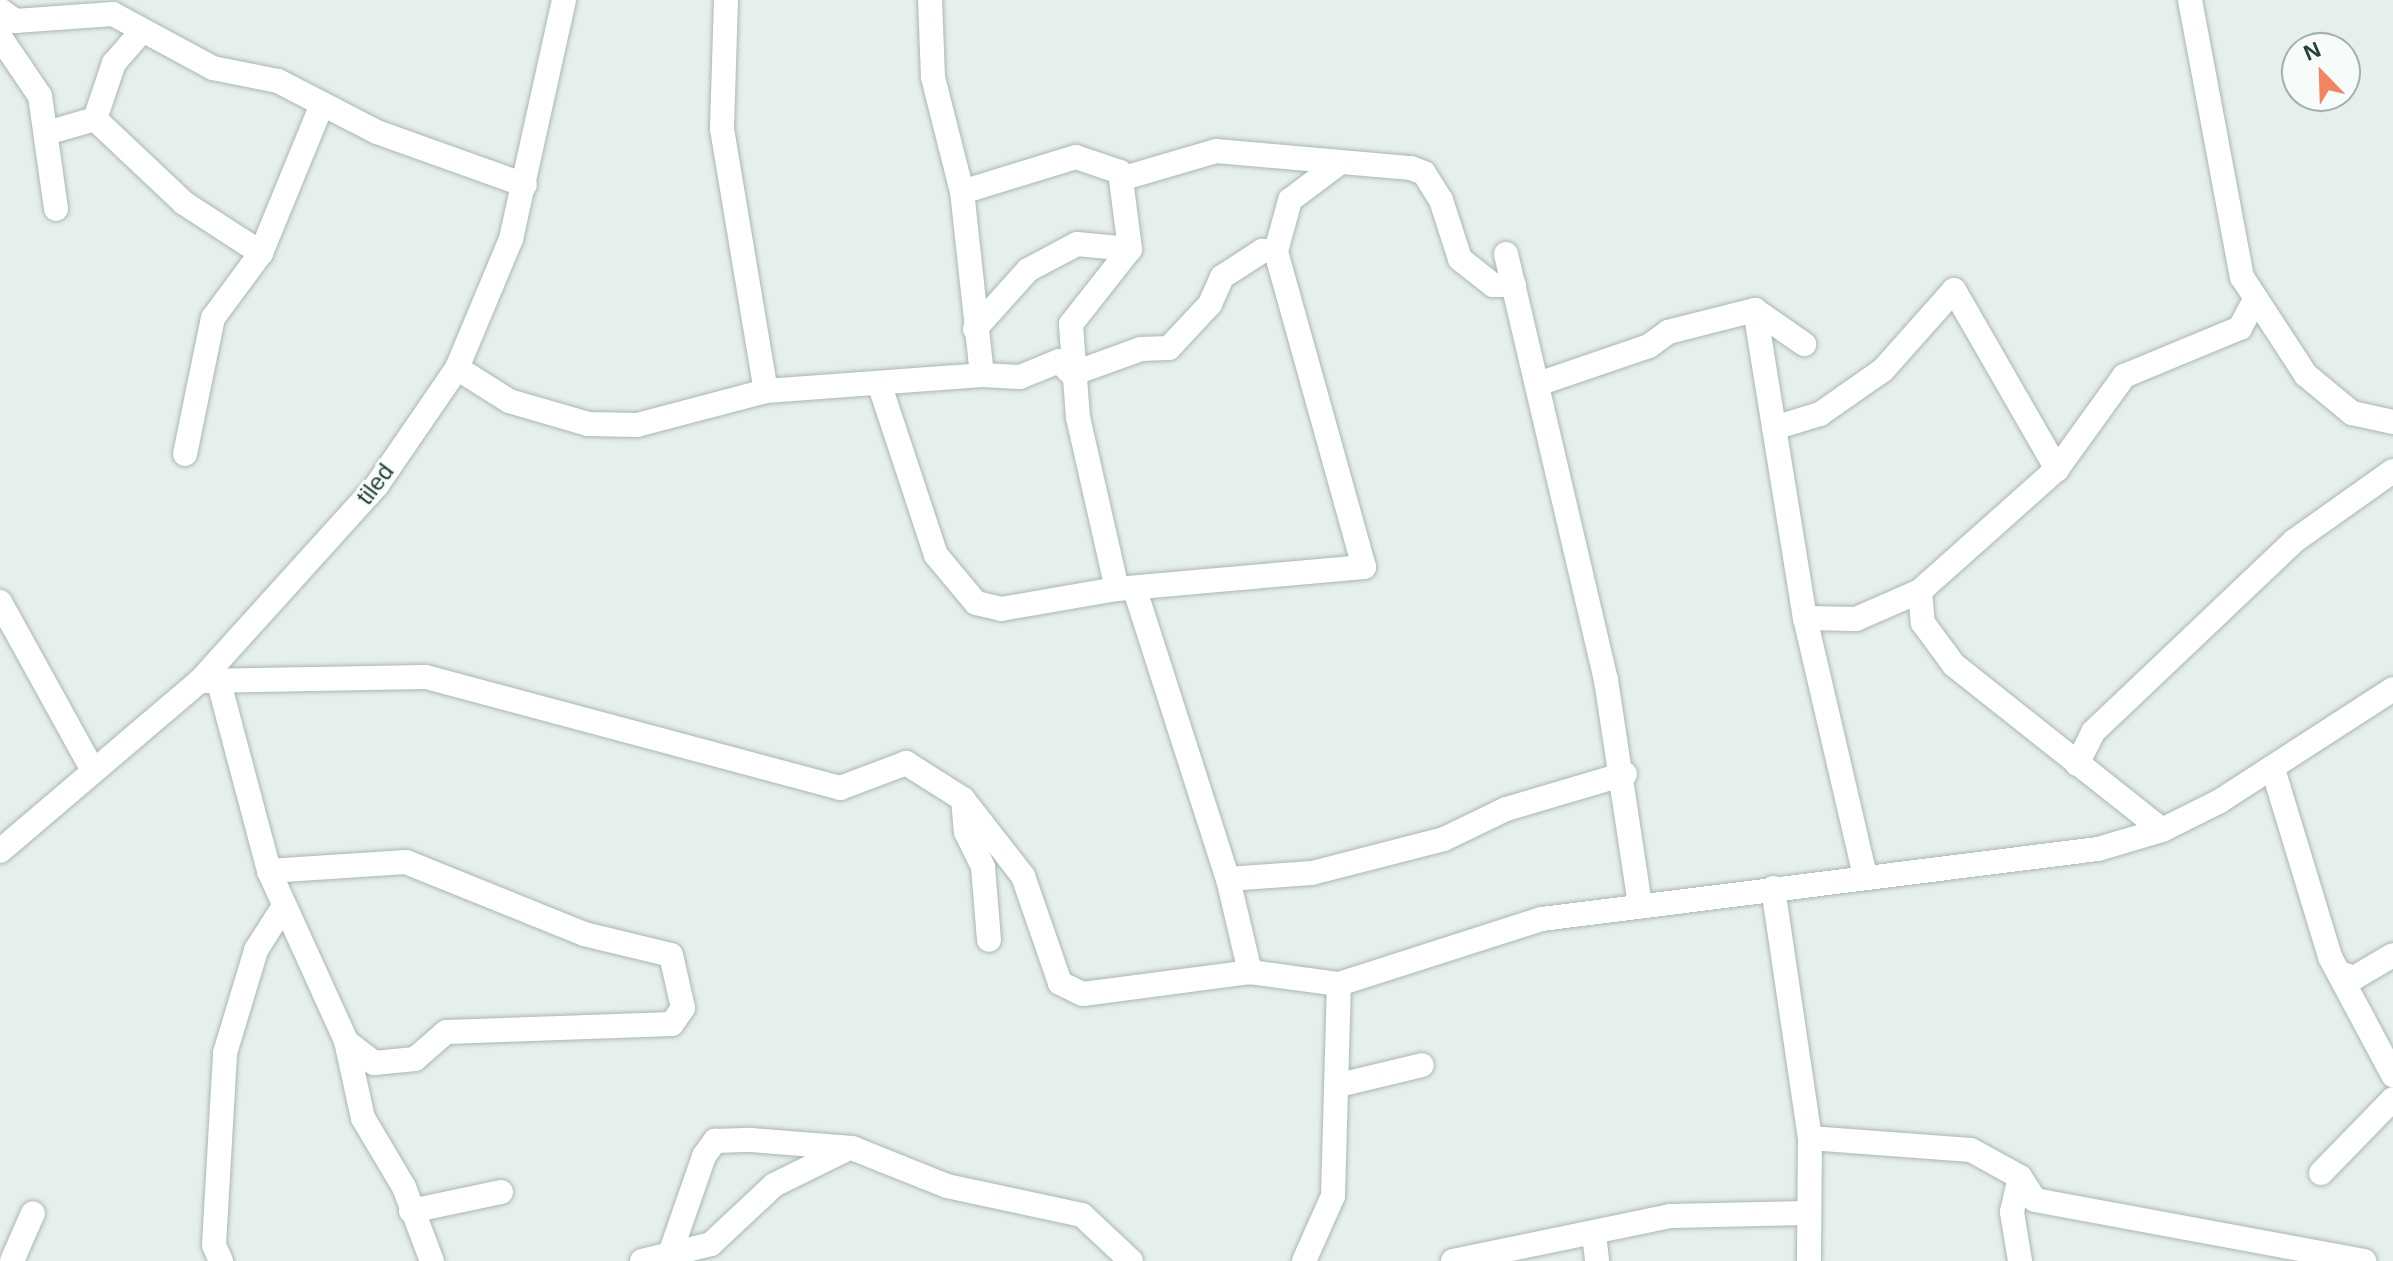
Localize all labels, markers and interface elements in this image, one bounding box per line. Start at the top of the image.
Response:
north arrow [2281,32,2361,112]
text: N [2300,37,2324,66]
street label: tiled [350,458,400,510]

